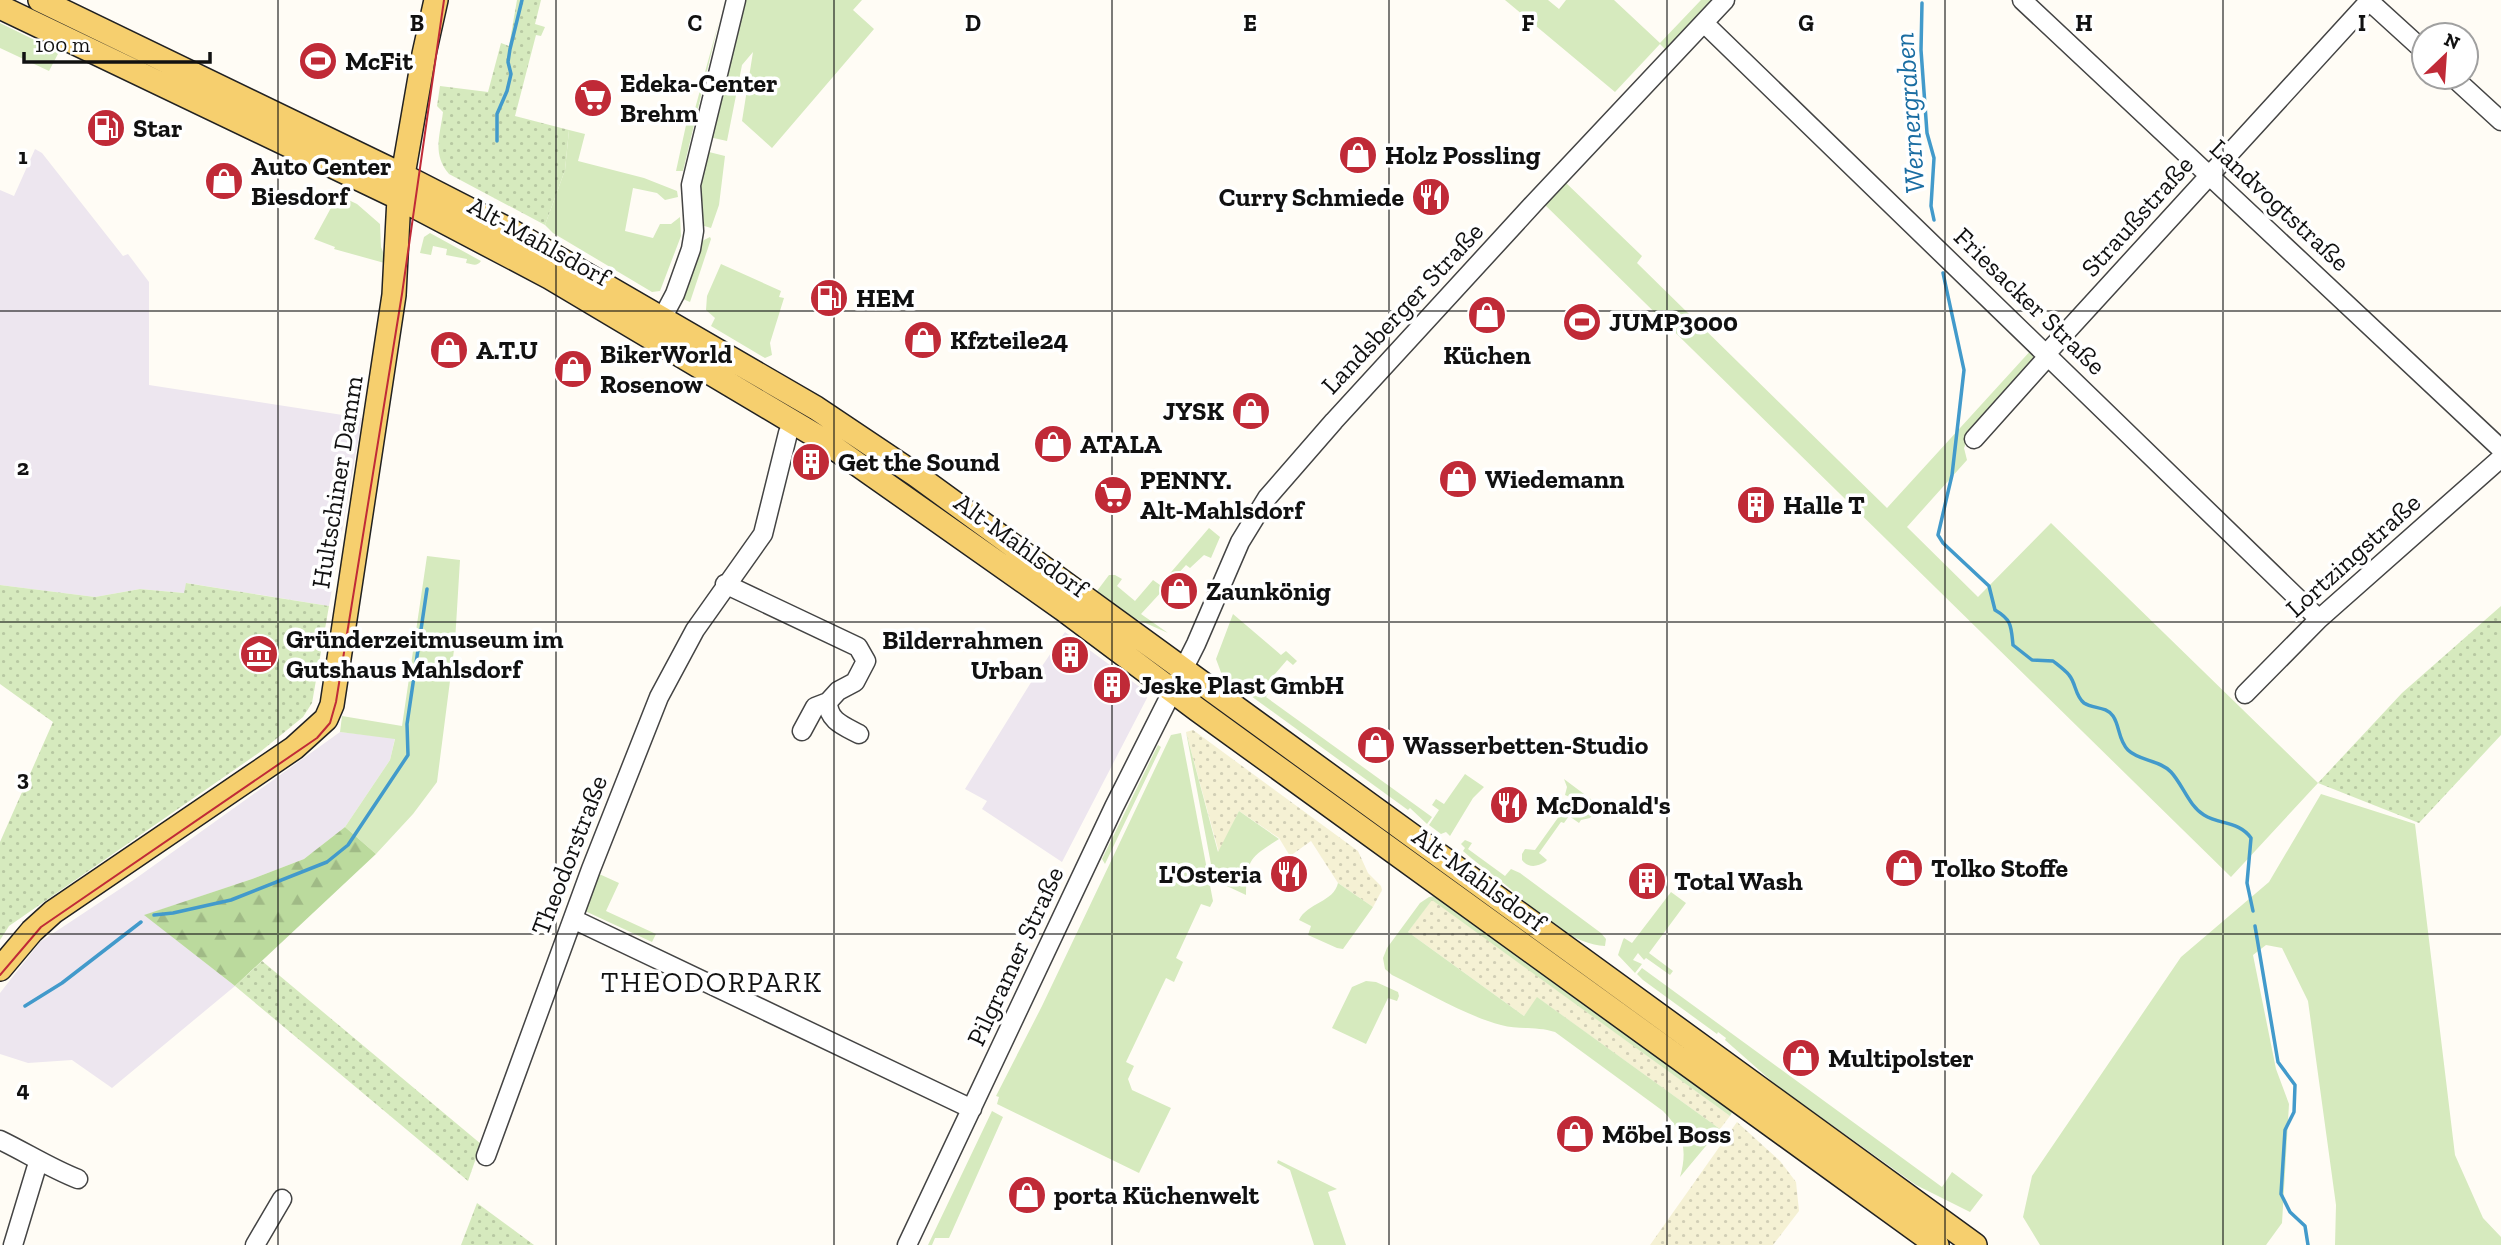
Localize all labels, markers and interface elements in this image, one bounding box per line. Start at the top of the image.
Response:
text: B [410,9,424,37]
text: C [688,9,702,37]
text: D [965,9,981,37]
text: E [1243,9,1257,37]
text: F [1521,9,1535,37]
text: G [1798,9,1814,37]
text: H [2075,9,2093,37]
text: I [2358,9,2366,37]
scale bar [24,21,210,65]
north arrow [2410,21,2480,91]
text: N [2441,28,2463,55]
water label: Wernergraben [1887,31,1932,195]
text: 100 m [35,32,90,57]
sports icon: McFit [297,40,339,82]
place label: McFit [345,45,413,77]
place label: Edeka-Center Brehm [620,67,778,129]
supermarket icon: Edeka-Center Brehm [572,77,614,119]
fuel station icon: Star [85,107,127,149]
place label: Star [133,112,182,144]
street label: Landvogtstraße [2204,132,2356,278]
shop icon: Holz Possling [1337,134,1379,176]
place label: Holz Possling [1385,139,1541,171]
text: 1 [18,142,28,170]
street label: Straußstraße [2074,149,2200,283]
place label: Auto Center Biesdorf [251,150,392,212]
shop icon: Auto Center Biesdorf [203,160,245,202]
restaurant icon: Curry Schmiede [1410,176,1452,218]
place label: Curry Schmiede [1219,181,1404,213]
street label: Alt-Mahlsdorf [463,189,617,294]
street label: Landsberger Straße [1314,215,1490,401]
street label: Friesacker Straße [1947,220,2113,382]
fuel station icon: HEM [808,277,850,319]
place label: HEM [856,282,915,314]
shop icon: Küchen [1466,294,1508,336]
sports icon: JUMP3000 [1561,301,1603,343]
place label: JUMP3000 [1609,306,1738,338]
shop icon: Kfzteile24 [902,319,944,361]
place label: Kfzteile24 [950,324,1068,356]
shop icon: A.T.U [428,329,470,371]
place label: A.T.U [476,334,538,366]
place label: BikerWorld Rosenow [600,338,732,400]
place label: Küchen [1443,339,1531,371]
shop icon: BikerWorld Rosenow [552,348,594,390]
street label: Hultschiner Damm [304,373,370,591]
shop icon: JYSK [1230,390,1272,432]
place label: JYSK [1163,395,1224,427]
shop icon: ATALA [1032,423,1074,465]
place label: ATALA [1080,428,1162,460]
building icon: Get the Sound [790,441,832,483]
place label: Get the Sound [838,446,1000,478]
text: 2 [17,453,29,481]
shop icon: Wiedemann [1437,458,1479,500]
place label: Wiedemann [1485,463,1625,495]
place label: PENNY. Alt-Mahlsdorf [1140,464,1306,526]
supermarket icon: PENNY. Alt-Mahlsdorf [1092,474,1134,516]
building icon: Halle T [1735,484,1777,526]
street label: Alt-Mahlsdorf [948,486,1095,605]
street label: Lortzingstraße [2279,486,2427,624]
place label: Halle T [1783,489,1865,521]
shop icon: Zaunkönig [1158,570,1200,612]
place label: Zaunkönig [1206,575,1331,607]
place label: Gründerzeitmuseum im Gutshaus Mahlsdorf [286,623,564,685]
place label: Bilderrahmen Urban [882,624,1044,686]
museum icon: Gründerzeitmuseum im Gutshaus Mahlsdorf [238,633,280,675]
building icon: Bilderrahmen Urban [1049,634,1091,676]
building icon: Jeske Plast GmbH [1091,664,1133,706]
place label: Jeske Plast GmbH [1139,669,1344,701]
shop icon: Wasserbetten-Studio [1355,724,1397,766]
place label: Wasserbetten-Studio [1403,729,1649,761]
text: 3 [17,764,29,792]
street label: Theodorstraße [524,771,614,939]
restaurant icon: McDonald's [1488,784,1530,826]
place label: McDonald's [1536,789,1671,821]
street label: Alt-Mahlsdorf [1406,820,1553,939]
shop icon: Tolko Stoffe [1883,847,1925,889]
place label: Tolko Stoffe [1931,852,2069,884]
restaurant icon: L'Osteria [1268,853,1310,895]
place label: L'Osteria [1159,858,1262,890]
building icon: Total Wash [1626,860,1668,902]
street label: Pilgramer Straße [959,861,1071,1051]
place label: Total Wash [1674,865,1803,897]
district label: THEODORPARK [601,966,823,999]
shop icon: Multipolster [1780,1037,1822,1079]
place label: Multipolster [1828,1042,1974,1074]
text: 4 [16,1075,30,1103]
shop icon: Möbel Boss [1554,1113,1596,1155]
place label: Möbel Boss [1602,1118,1731,1150]
shop icon: porta Küchenwelt [1006,1174,1048,1216]
place label: porta Küchenwelt [1054,1179,1260,1211]

